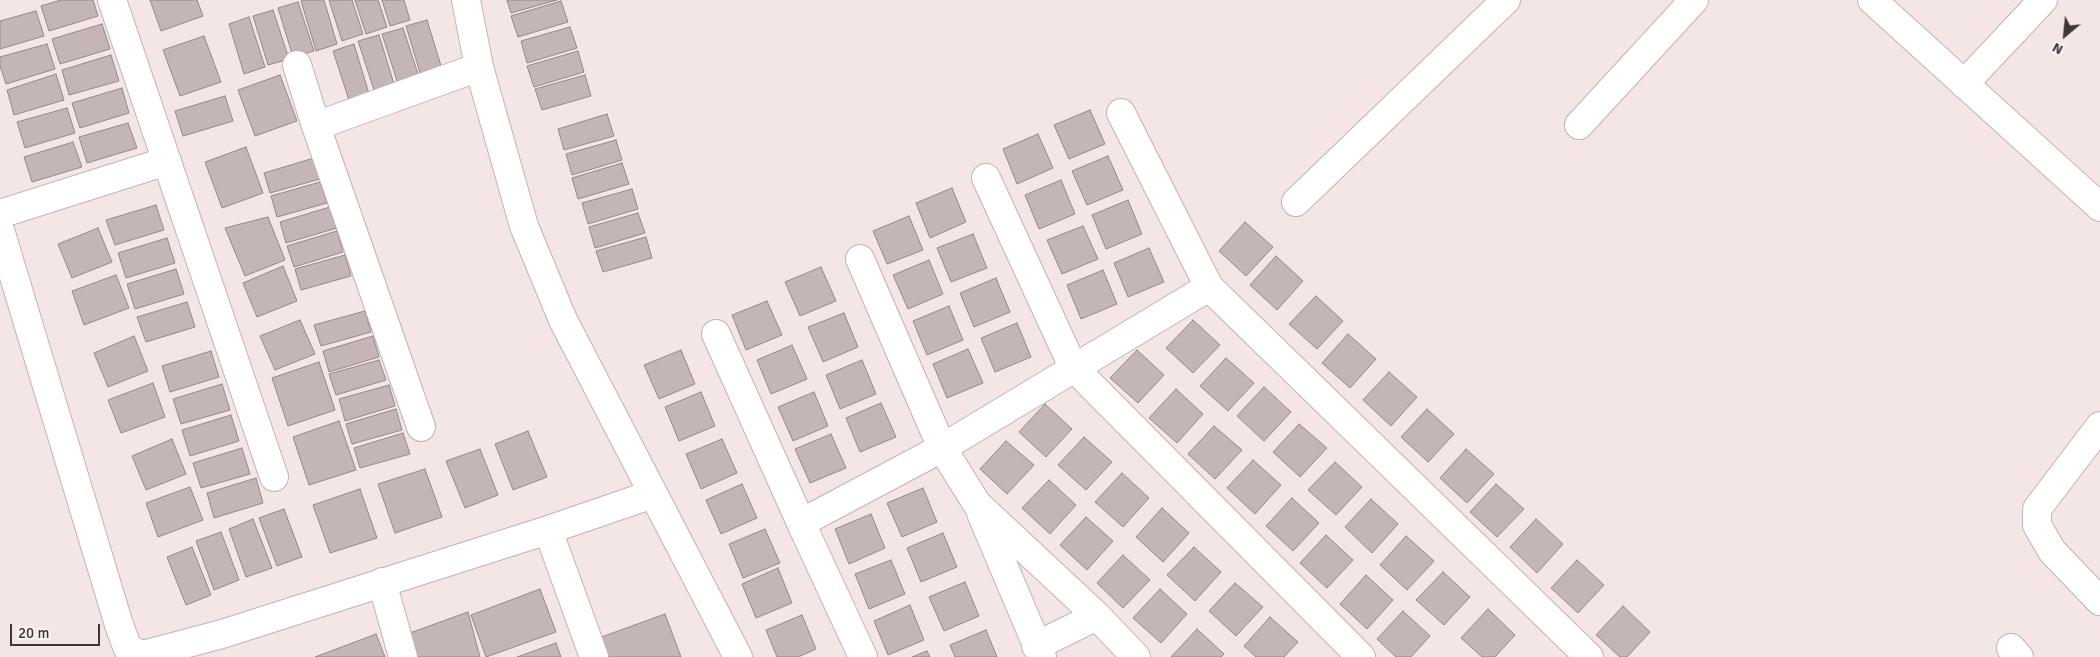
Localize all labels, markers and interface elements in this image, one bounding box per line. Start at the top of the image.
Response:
north arrow [2040,10,2090,60]
text: N [2049,39,2066,58]
scale bar [12,614,102,646]
text: 20 m [18,624,49,642]

